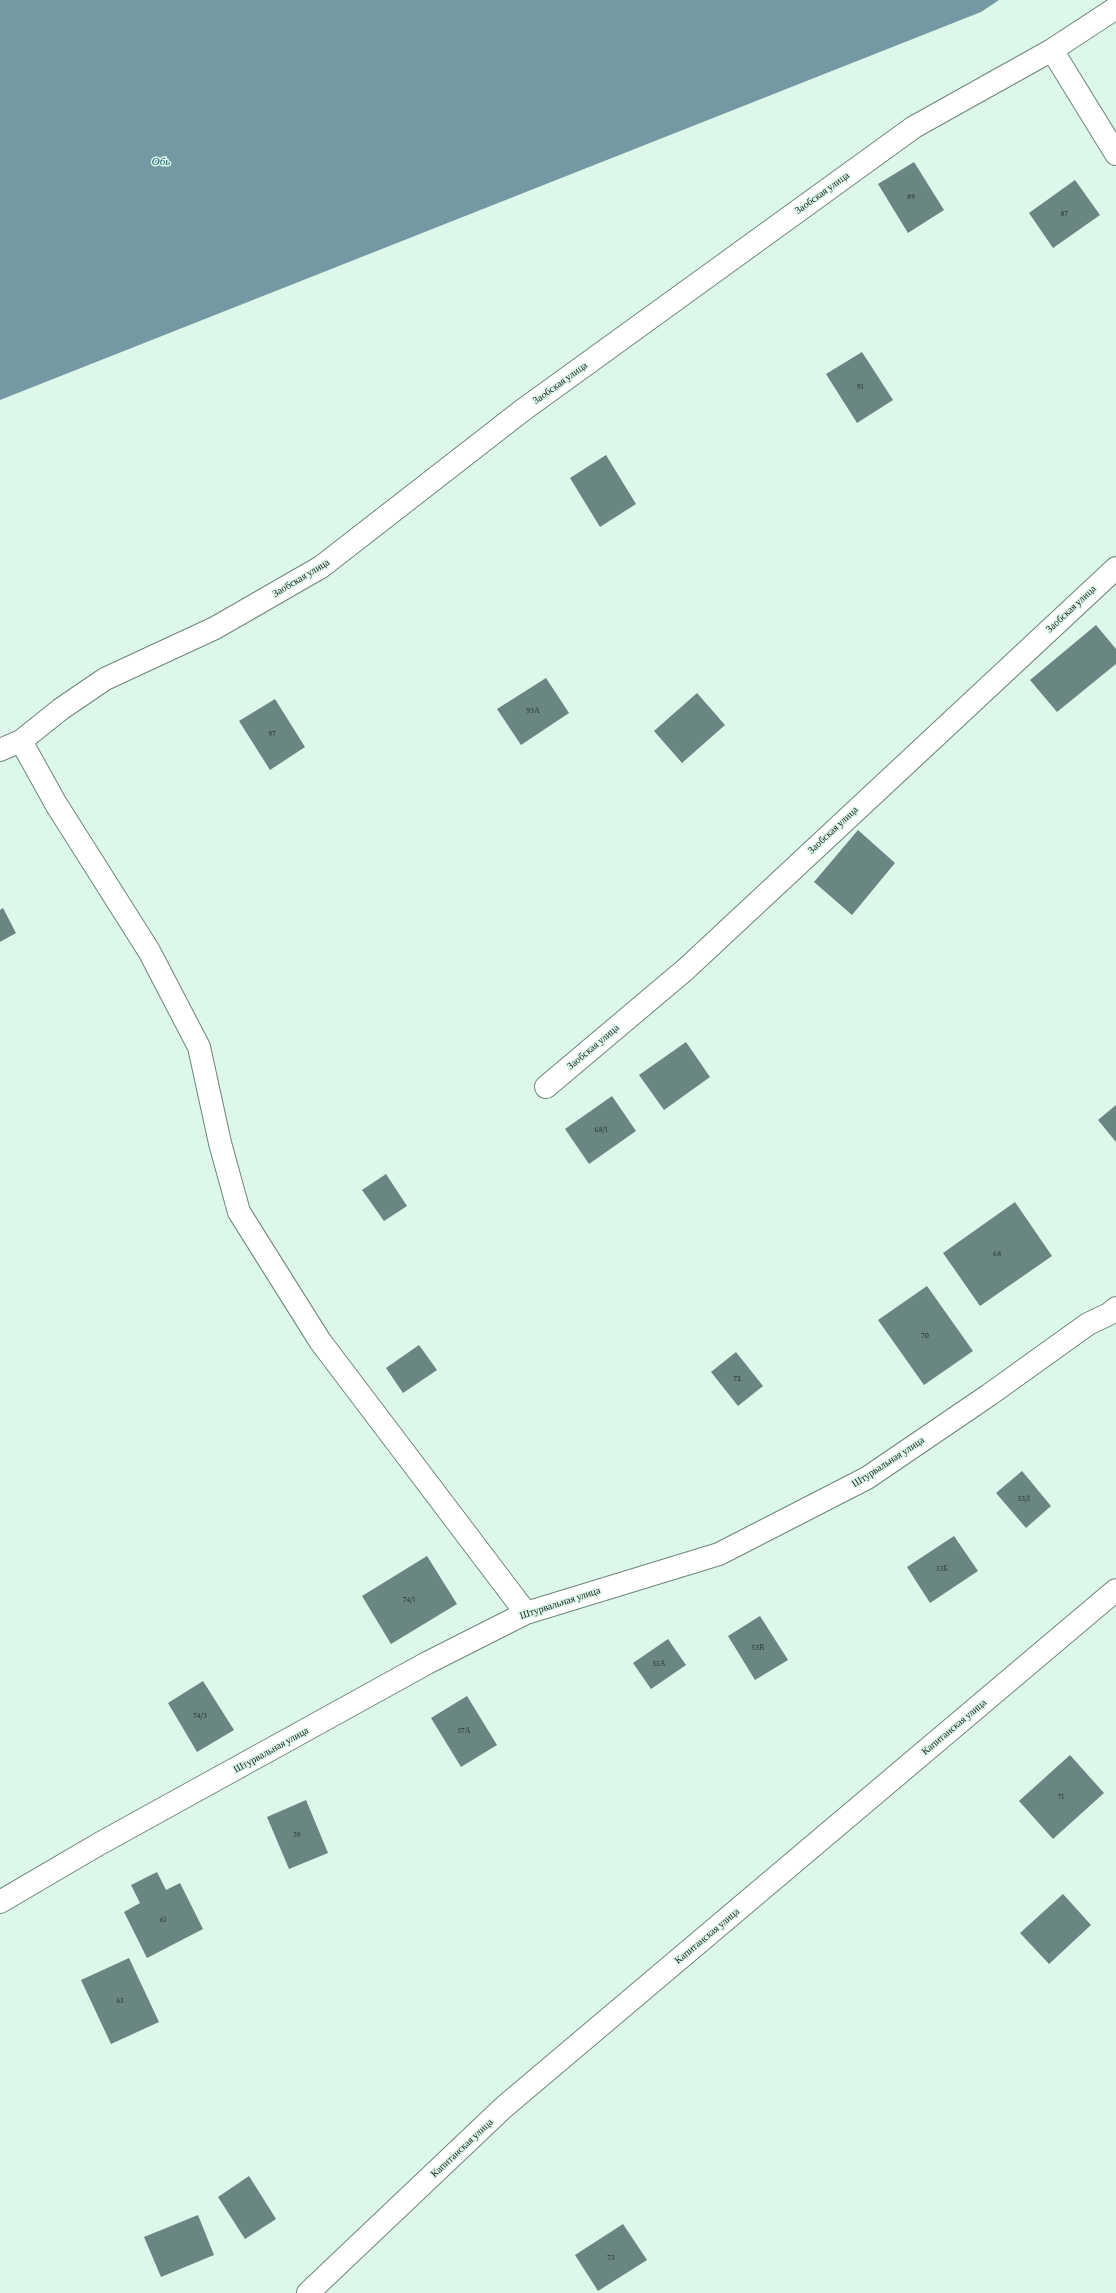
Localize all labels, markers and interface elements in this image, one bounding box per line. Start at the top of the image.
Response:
water label: Обь [152,155,170,169]
street label: Заобская улица [792,169,852,217]
house number: 89 [907,192,915,202]
house number: 87 [1060,209,1068,219]
street label: Заобская улица [530,359,590,407]
house number: 91 [857,382,863,392]
street label: Заобская улица [270,556,332,600]
street label: Заобская улица [1043,583,1099,635]
house number: 93А [526,706,540,716]
house number: 97 [268,729,276,739]
street label: Заобская улица [805,804,861,856]
street label: Заобская улица [565,1022,621,1072]
house number: 68/1 [594,1125,608,1135]
house number: 68 [993,1249,1001,1259]
house number: 70 [921,1331,929,1341]
house number: 72 [733,1374,741,1384]
street label: Штурвальная улица [850,1434,926,1490]
house number: 53/1 [1018,1494,1030,1504]
house number: 53Б [936,1564,948,1574]
street label: Штурвальная улица [518,1584,602,1622]
house number: 74/1 [403,1595,415,1605]
house number: 53В [752,1643,764,1653]
house number: 55А [652,1659,666,1669]
street label: Капитанская улица [919,1697,989,1757]
house number: 74/3 [193,1711,207,1721]
street label: Штурвальная улица [231,1724,311,1776]
house number: 57А [457,1726,471,1736]
house number: 71 [1058,1792,1064,1802]
house number: 59 [293,1830,301,1840]
street label: Капитанская улица [672,1906,742,1966]
house number: 61 [160,1915,166,1925]
house number: 63 [116,1996,124,2006]
street label: Капитанская улица [428,2116,496,2180]
house number: 73 [607,2253,615,2263]

